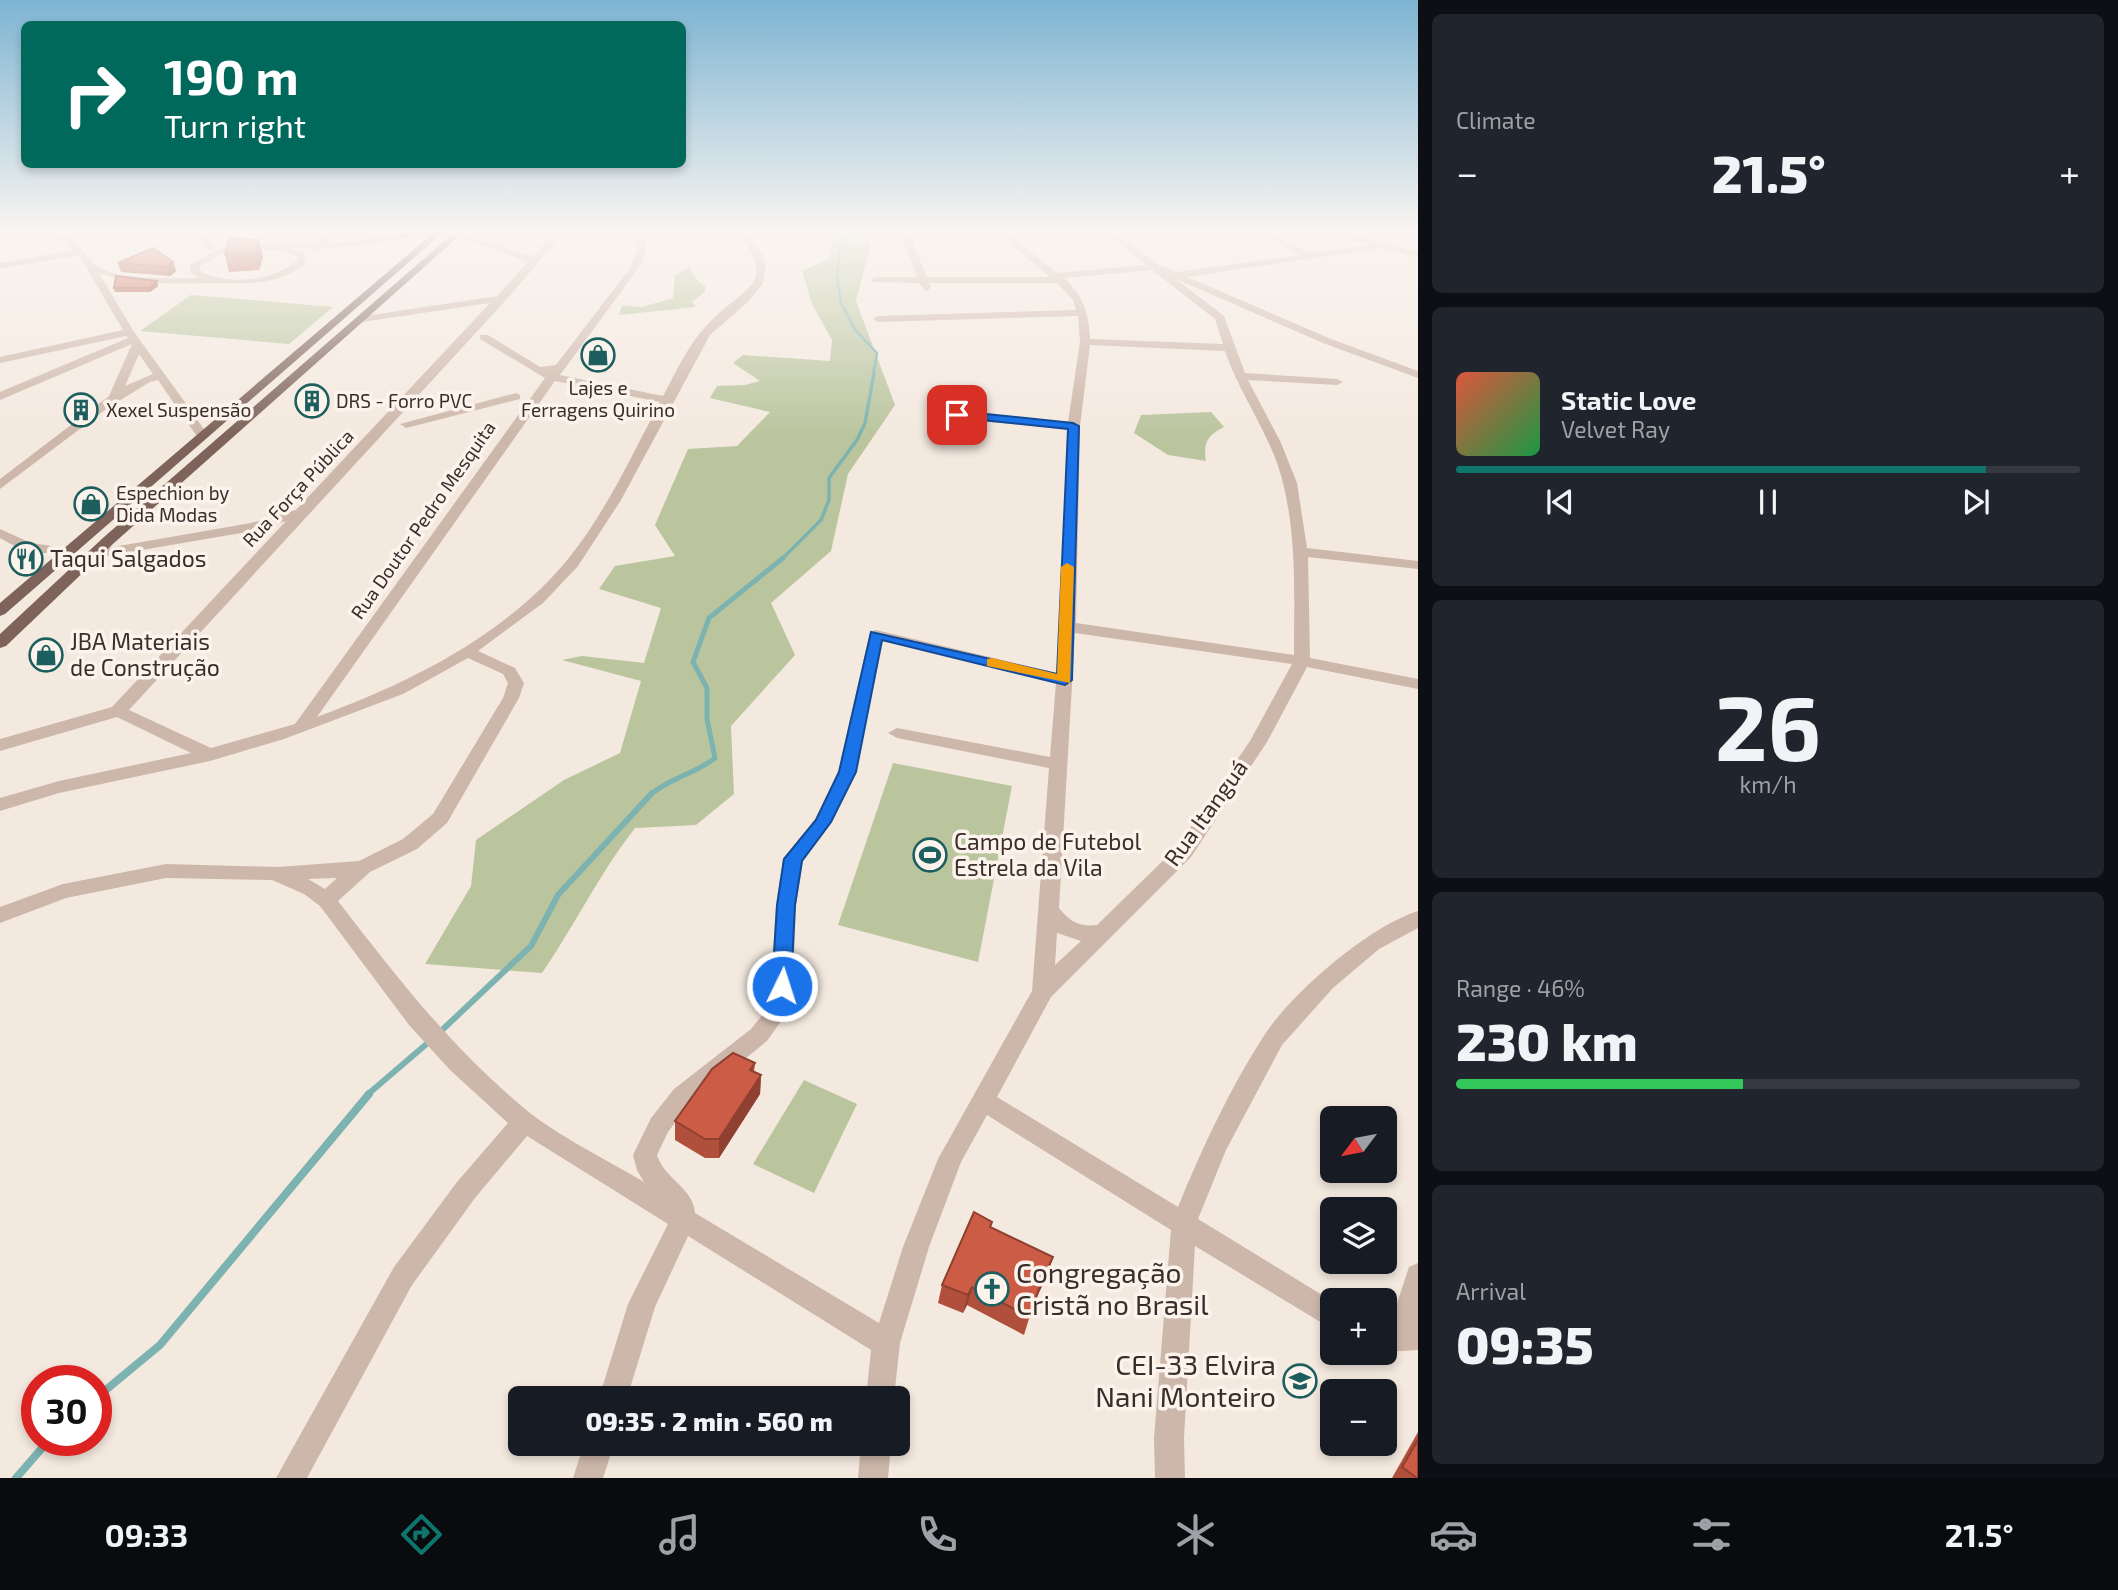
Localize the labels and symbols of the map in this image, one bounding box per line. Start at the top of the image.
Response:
shop icon: Lajes e Ferragens Quirino [579,336,617,374]
place label: Lajes e Ferragens Quirino [521,376,675,421]
building icon: DRS - Forro PVC [293,382,331,420]
pin [927,385,987,445]
place label: DRS - Forro PVC [336,389,472,412]
building icon: Xexel Suspensão [62,391,100,429]
place label: Xexel Suspensão [106,398,251,421]
street label: Rua Doutor Pedro Mesquita [345,416,500,623]
street label: Rua Força Pública [237,424,359,552]
place label: Espechion by Dida Modas [116,481,229,526]
shop icon: Espechion by Dida Modas [72,485,110,523]
restaurant icon: Taqui Salgados [7,540,45,578]
place label: Taqui Salgados [50,544,207,572]
place label: JBA Materiais de Construção [70,627,220,682]
shop icon: JBA Materiais de Construção [27,636,65,674]
street label: Rua Itanguá [1157,754,1253,871]
place label: Campo de Futebol Estrela da Vila [954,827,1142,881]
sports icon: Campo de Futebol Estrela da Vila [911,836,949,874]
position arrow [745,949,819,1023]
north arrow [1320,1106,1396,1183]
place label: Congregação Cristã no Brasil [1016,1255,1209,1321]
church icon: Congregação Cristã no Brasil [973,1270,1011,1308]
place label: CEI-33 Elvira Nani Monteiro [1095,1347,1276,1413]
school or university icon: CEI-33 Elvira Nani Monteiro [1281,1362,1319,1400]
speed limit sign: 30 [21,1365,112,1456]

